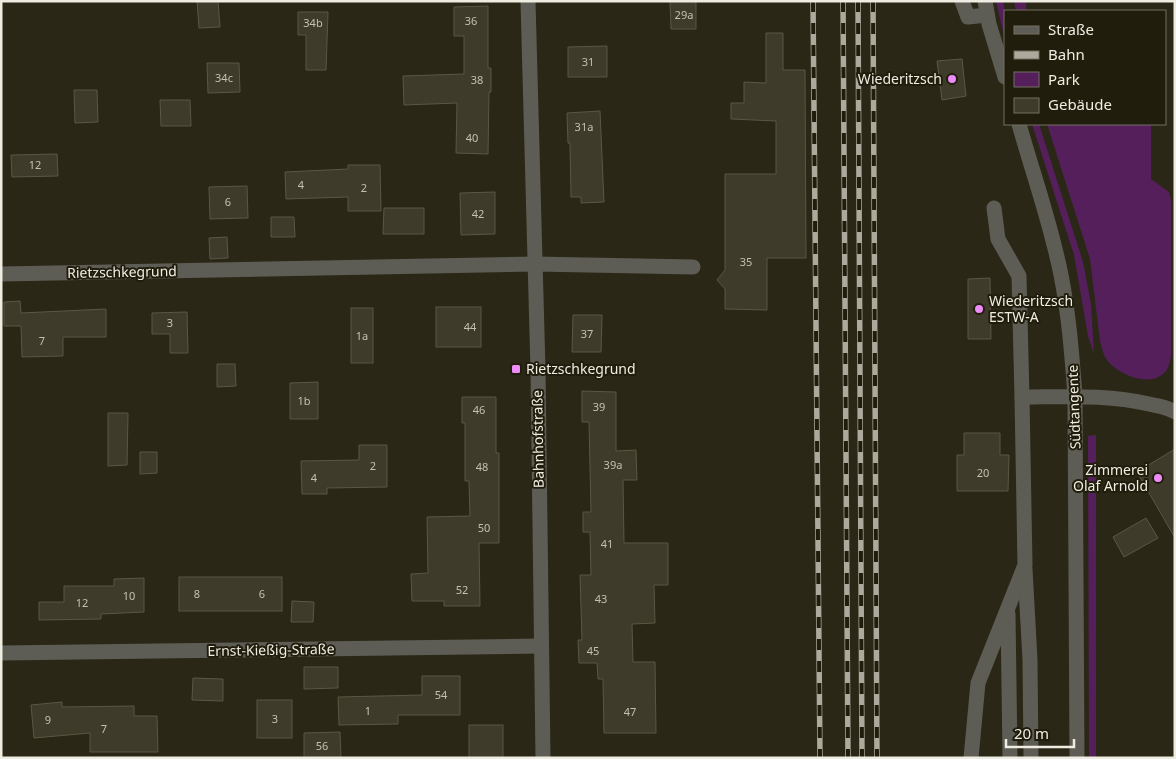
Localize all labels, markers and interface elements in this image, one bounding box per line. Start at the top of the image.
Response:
house number: 29a [675,7,693,22]
legend [1004,10,1166,125]
house number: 36 [465,13,477,28]
house number: 34b [303,15,323,30]
text: Straße [1048,19,1094,39]
text: Bahn [1048,44,1085,64]
house number: 31 [582,54,594,69]
place label: Wiederitzsch [858,69,942,88]
text: Park [1048,69,1080,89]
house number: 34c [215,70,233,85]
house number: 38 [471,72,483,87]
marker: Wiederitzsch [946,73,958,85]
text: Gebäude [1048,94,1112,114]
house number: 31a [575,119,593,134]
house number: 40 [466,130,478,145]
house number: 12 [29,157,41,172]
house number: 4 [298,177,305,192]
house number: 2 [361,180,367,195]
house number: 6 [225,194,231,209]
house number: 42 [472,206,484,221]
house number: 35 [740,254,752,269]
street label: Rietzschkegrund [67,261,177,282]
place label: Wiederitzsch ESTW-A [989,291,1073,326]
marker: Wiederitzsch ESTW-A [973,303,985,315]
house number: 3 [167,315,173,330]
house number: 44 [464,319,477,334]
house number: 37 [581,326,593,341]
house number: 1a [356,328,368,343]
house number: 7 [39,333,45,348]
place label: Rietzschkegrund [526,359,636,378]
marker: Rietzschkegrund [510,363,522,375]
street label: Südtangente [1063,364,1084,450]
street label: Bahnhofstraße [527,390,548,488]
house number: 1b [297,393,311,408]
house number: 39 [593,399,605,414]
house number: 46 [473,402,485,417]
house number: 39a [604,457,622,472]
house number: 2 [370,458,376,473]
house number: 48 [476,459,488,474]
place label: Zimmerei Olaf Arnold [1073,460,1148,495]
house number: 20 [977,465,989,480]
house number: 4 [311,470,318,485]
marker: Zimmerei Olaf Arnold [1152,472,1164,484]
house number: 50 [478,520,490,535]
house number: 41 [601,536,613,551]
house number: 52 [456,582,468,597]
house number: 8 [194,586,200,601]
house number: 6 [259,586,265,601]
house number: 10 [123,588,135,603]
house number: 43 [595,591,607,606]
house number: 12 [76,595,88,610]
street label: Ernst-Kießig-Straße [207,639,335,660]
house number: 45 [587,643,599,658]
house number: 54 [435,687,448,702]
house number: 1 [365,703,371,718]
house number: 47 [624,704,636,719]
house number: 3 [272,711,278,726]
house number: 9 [45,712,51,727]
scale bar [1006,716,1074,748]
house number: 7 [101,721,107,736]
text: 20 m [1014,723,1049,743]
house number: 56 [316,738,328,753]

